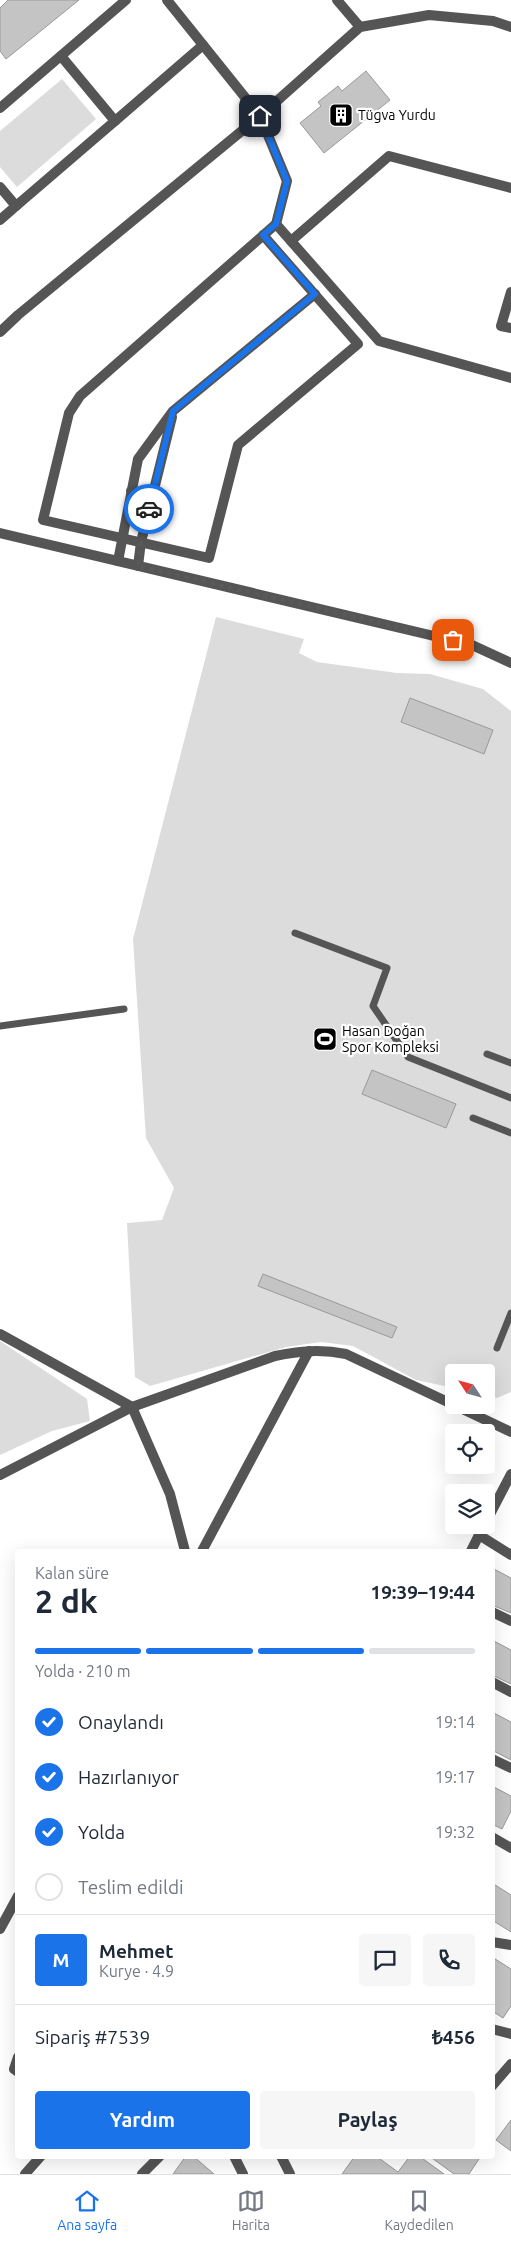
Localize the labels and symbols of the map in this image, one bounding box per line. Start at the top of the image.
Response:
pin [239,95,281,137]
building icon: Tügva Yurdu [328,102,354,128]
place label: Tügva Yurdu [358,107,436,123]
courier [124,484,174,534]
pin [432,619,474,661]
place label: Hasan Doğan Spor Kompleksi [342,1023,439,1055]
sports icon: Hasan Doğan Spor Kompleksi [312,1026,338,1052]
north arrow [445,1364,495,1414]

